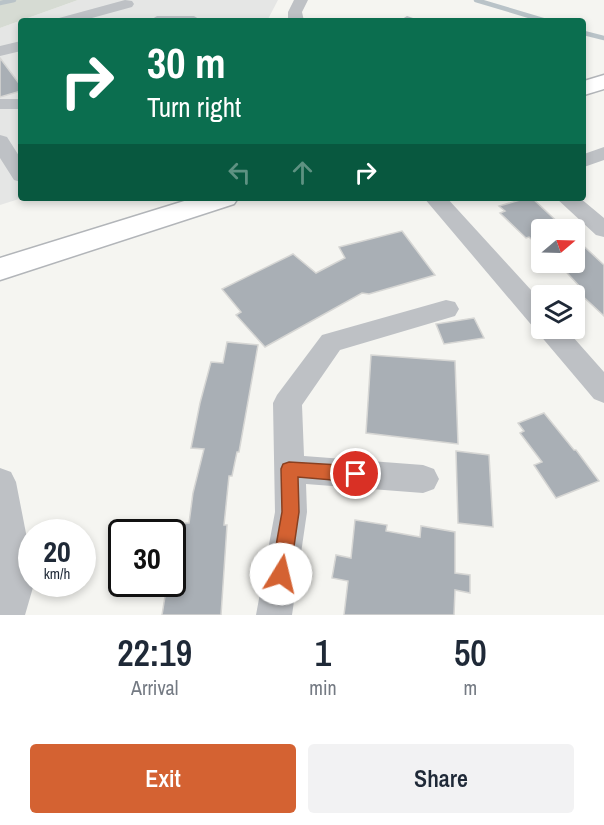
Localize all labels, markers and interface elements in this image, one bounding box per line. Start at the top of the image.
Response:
text: 30 m [147,35,226,91]
icon: right [48,42,126,120]
text: Turn right [147,89,241,125]
icon: left [223,156,256,189]
icon: ahead [286,156,319,189]
icon: right [349,156,382,189]
north arrow [531,219,585,273]
map controls [531,219,585,339]
button: layers [531,285,585,339]
pin [330,448,381,499]
icon: arrive [339,457,372,490]
speed limit sign: 30 [108,519,186,597]
text: 20 [43,531,71,571]
position arrow [249,542,313,606]
text: km/h [44,563,70,584]
text: 22:19 [117,629,192,677]
text: 1 [315,629,331,677]
text: 50 [454,629,487,677]
text: Arrival [131,674,178,701]
text: min [309,674,337,701]
text: m [463,674,477,701]
button: Exit [30,744,296,813]
button: Share [308,744,574,813]

